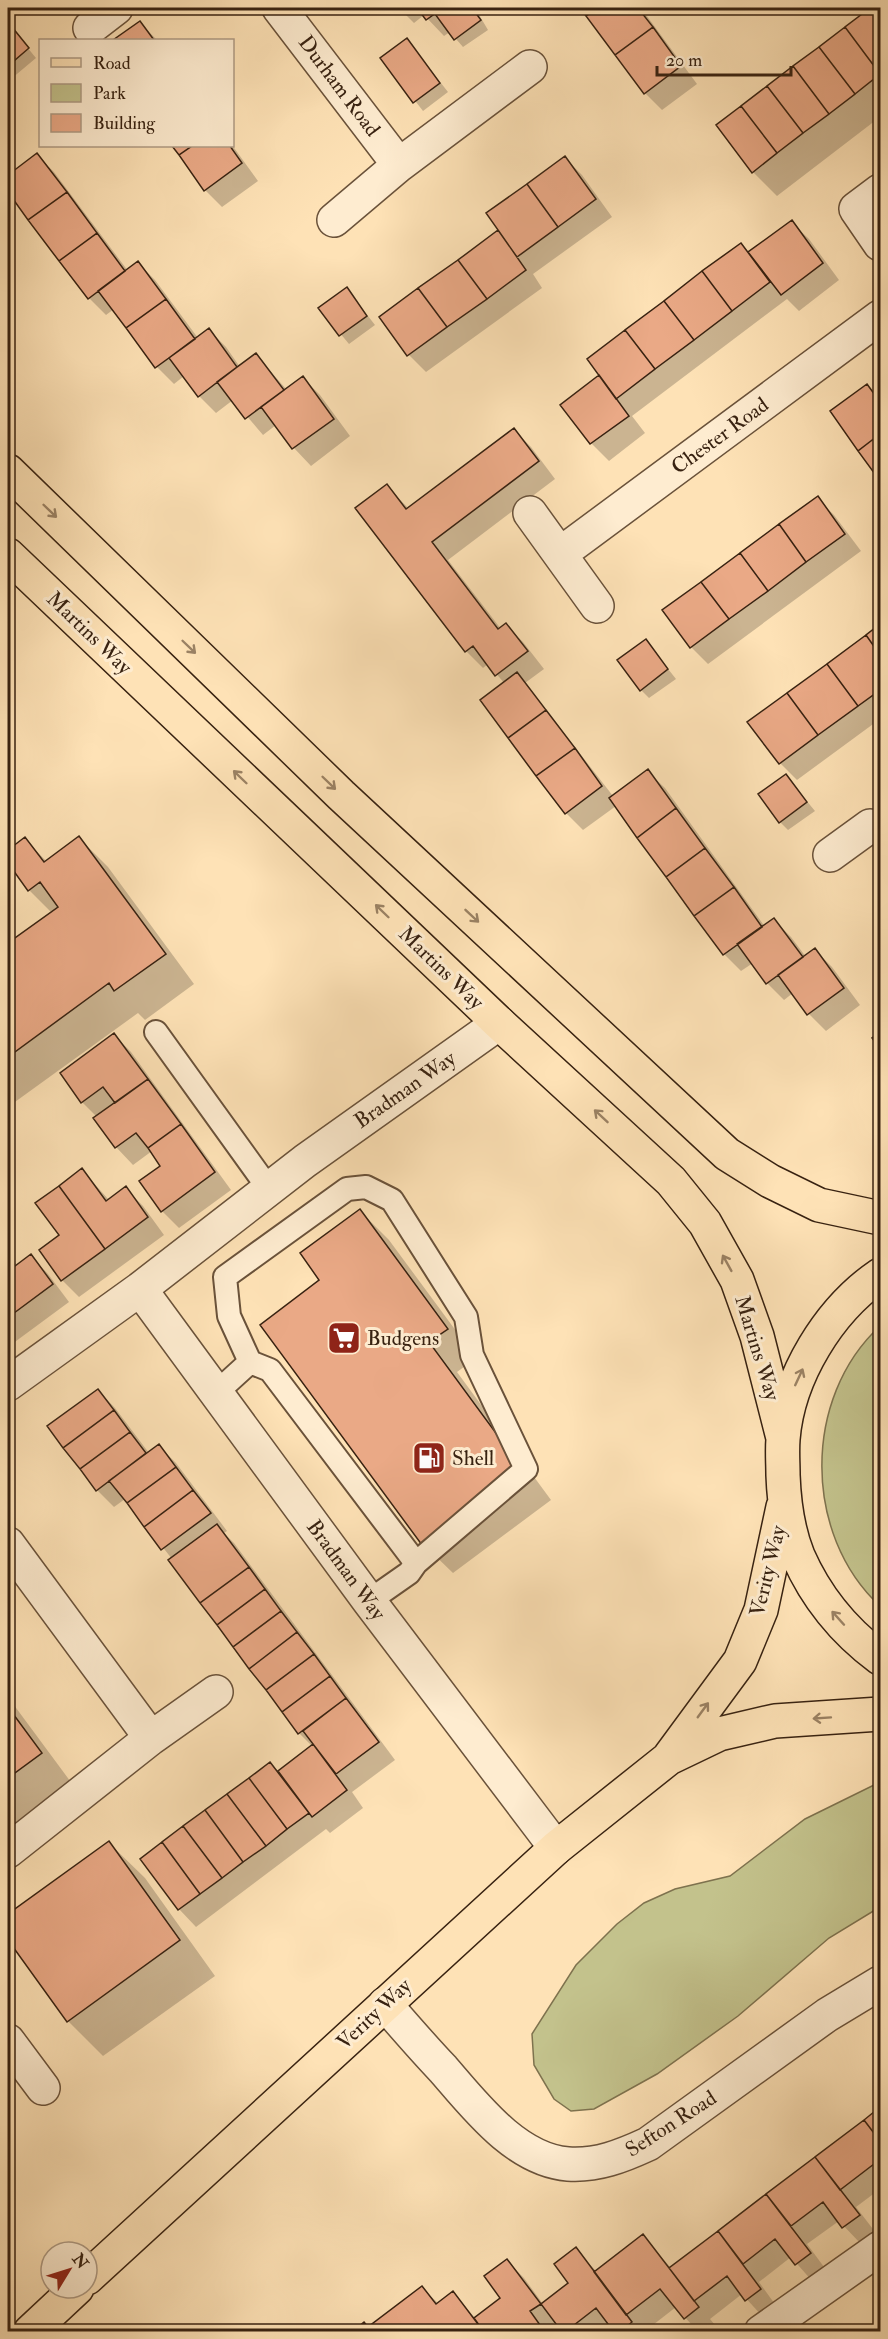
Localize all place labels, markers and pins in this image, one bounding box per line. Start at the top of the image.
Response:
supermarket icon: Budgens [326,1320,362,1356]
place label: Budgens [367,1325,439,1352]
fuel station icon: Shell [411,1440,447,1476]
place label: Shell [452,1445,495,1472]

